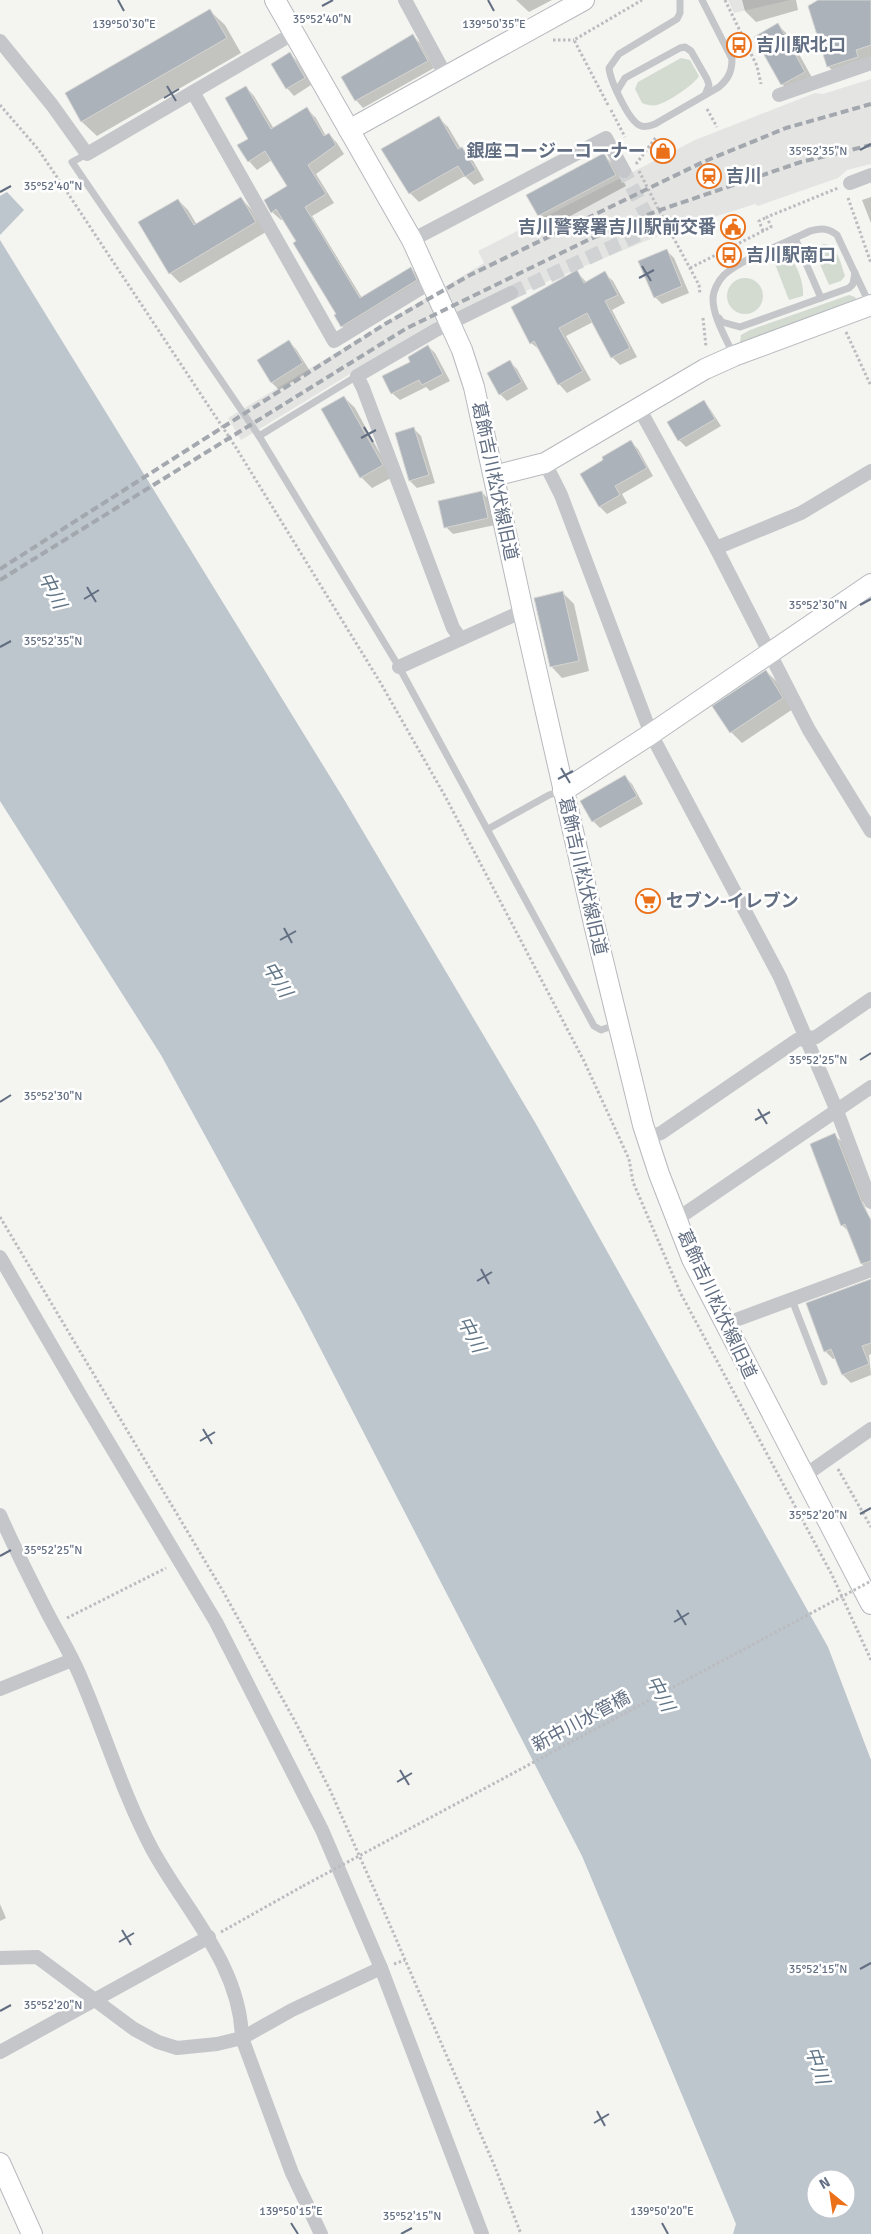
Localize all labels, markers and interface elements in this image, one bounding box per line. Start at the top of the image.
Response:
text: 35°52'40"N [293,12,351,27]
text: 139°50'30"E [92,17,156,32]
text: 139°50'35"E [462,17,526,32]
bus stop icon: 吉川駅北口 [726,32,752,58]
place label: 吉川駅北口 [756,34,846,56]
shop icon: 銀座コージーコーナー [650,138,676,164]
place label: 銀座コージーコーナー [466,140,646,162]
text: 35°52'35"N [789,144,847,159]
station icon: 吉川 [696,163,722,189]
place label: 吉川 [726,165,762,187]
text: 35°52'40"N [24,179,82,194]
public building icon: 吉川警察署吉川駅前交番 [720,214,746,240]
place label: 吉川警察署吉川駅前交番 [518,216,716,238]
bus stop icon: 吉川駅南口 [716,242,742,268]
place label: 吉川駅南口 [746,244,836,266]
street label: 葛飾吉川松伏線旧道 [467,399,523,563]
water label: 中川 [33,568,72,615]
text: 35°52'30"N [789,598,847,613]
text: 35°52'35"N [24,634,82,649]
street label: 葛飾吉川松伏線旧道 [554,795,612,957]
supermarket icon: セブン-イレブン [635,888,661,914]
place label: セブン-イレブン [666,890,799,912]
water label: 中川 [257,957,298,1004]
text: 35°52'25"N [789,1053,847,1068]
text: 35°52'30"N [24,1089,82,1104]
street label: 葛飾吉川松伏線旧道 [673,1226,761,1382]
water label: 中川 [452,1312,492,1359]
text: 35°52'20"N [789,1508,847,1523]
text: 35°52'25"N [24,1543,82,1558]
water label: 中川 [641,1671,681,1718]
street label: 新中川水管橋 [528,1686,634,1756]
text: 35°52'15"N [789,1962,847,1977]
text: 35°52'20"N [24,1998,82,2013]
water label: 中川 [800,2043,835,2089]
north arrow [806,2169,856,2219]
text: N [816,2173,833,2193]
text: 139°50'15"E [259,2204,323,2219]
text: 139°50'20"E [630,2204,694,2219]
text: 35°52'15"N [383,2209,441,2224]

